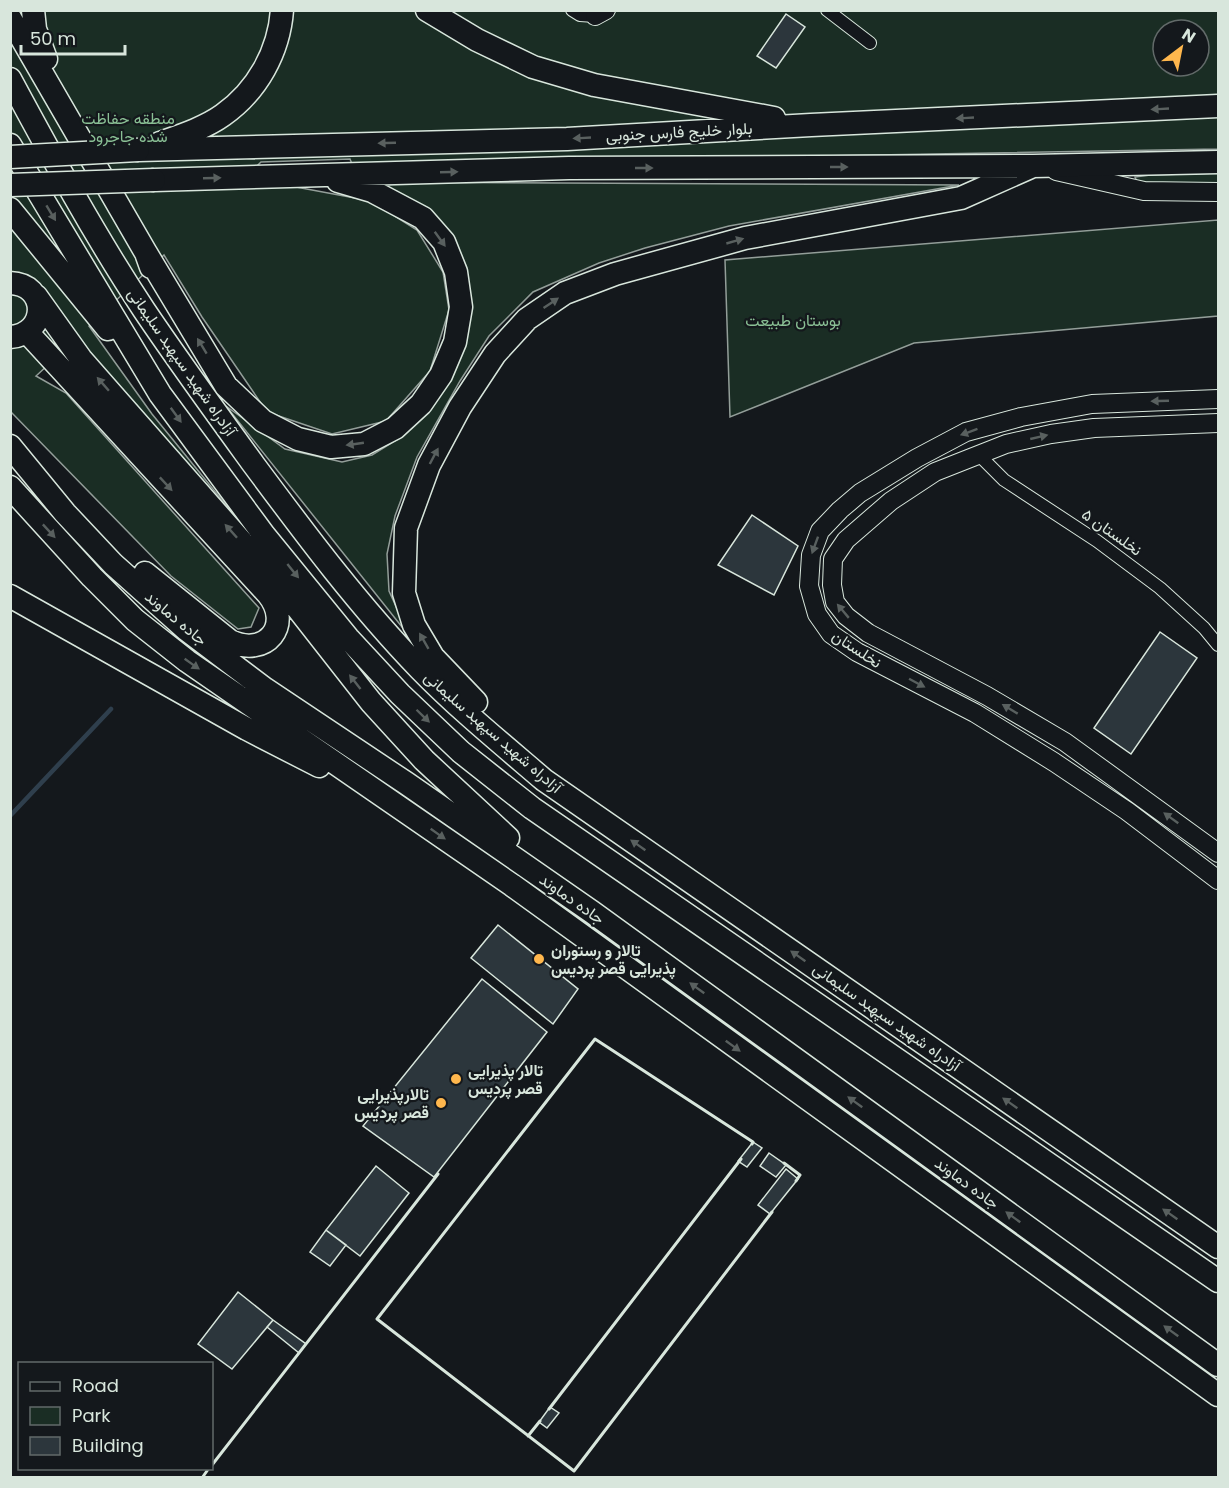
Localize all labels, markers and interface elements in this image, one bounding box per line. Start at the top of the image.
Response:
scale bar [21,18,124,56]
north arrow [1151,18,1211,78]
text: N [1177,23,1200,49]
text: 50 m [30,26,76,51]
one-way arrow [1151,105,1170,114]
park label: منطقه حفاظت شده جاجرود [81,107,175,148]
one-way arrow [956,113,975,122]
street label: بلوار خلیج فارس جنوبی [605,117,753,147]
one-way arrow [572,133,591,142]
one-way arrow [377,139,396,148]
one-way arrow [830,162,849,172]
one-way arrow [635,163,654,173]
one-way arrow [440,167,459,176]
one-way arrow [203,174,222,183]
one-way arrow [46,205,57,221]
one-way arrow [434,230,446,246]
one-way arrow [726,236,744,245]
street label: آزادراه شهید سپهبد سلیمانی [122,283,243,442]
one-way arrow [542,297,558,309]
park label: بوستان طبیعت [745,309,841,332]
one-way arrow [197,338,208,354]
one-way arrow [97,377,110,392]
one-way arrow [1151,397,1170,406]
one-way arrow [169,408,181,423]
one-way arrow [959,428,977,438]
one-way arrow [1030,431,1048,441]
one-way arrow [346,440,365,449]
one-way arrow [429,447,439,464]
one-way arrow [159,476,173,491]
street label: نخلستان ۵ [1077,503,1147,561]
one-way arrow [42,523,55,538]
one-way arrow [225,523,238,539]
one-way arrow [810,536,819,554]
one-way arrow [286,563,299,578]
street label: جاده دماوند [140,585,212,651]
one-way arrow [836,603,849,619]
street label: نخلستان [828,624,886,674]
one-way arrow [419,632,429,649]
one-way arrow [183,658,199,670]
street label: آزادراه شهید سپهبد سلیمانی [419,666,568,799]
one-way arrow [349,674,362,690]
one-way arrow [909,679,926,688]
one-way arrow [1002,704,1018,715]
one-way arrow [416,708,430,722]
one-way arrow [1164,813,1179,825]
one-way arrow [430,828,446,840]
one-way arrow [630,839,646,851]
street label: جاده دماوند [535,868,609,930]
place label: تالار و رستوران پذیرایی قصر پردیس [551,939,676,980]
one-way arrow [790,951,806,962]
marker: تالار و رستوران پذیرایی قصر پردیس [532,952,546,966]
street label: آزادراه شهید سپهبد سلیمانی [808,957,967,1078]
one-way arrow [690,982,706,994]
one-way arrow [726,1039,741,1051]
place label: تالار پذیرایی قصر پردیس [468,1059,543,1100]
marker: تالار پذیرایی قصر پردیس [449,1072,463,1086]
place label: تالارپذیرایی قصر پردیس [354,1083,429,1124]
marker: تالارپذیرایی قصر پردیس [434,1096,448,1110]
one-way arrow [848,1097,863,1109]
one-way arrow [1002,1098,1018,1109]
street label: جاده دماوند [930,1152,1004,1214]
one-way arrow [1162,1208,1179,1219]
one-way arrow [1006,1211,1021,1223]
one-way arrow [1164,1325,1180,1337]
legend [18,1362,213,1470]
text: Road [72,1373,119,1398]
text: Park [72,1403,111,1428]
text: Building [72,1433,144,1458]

